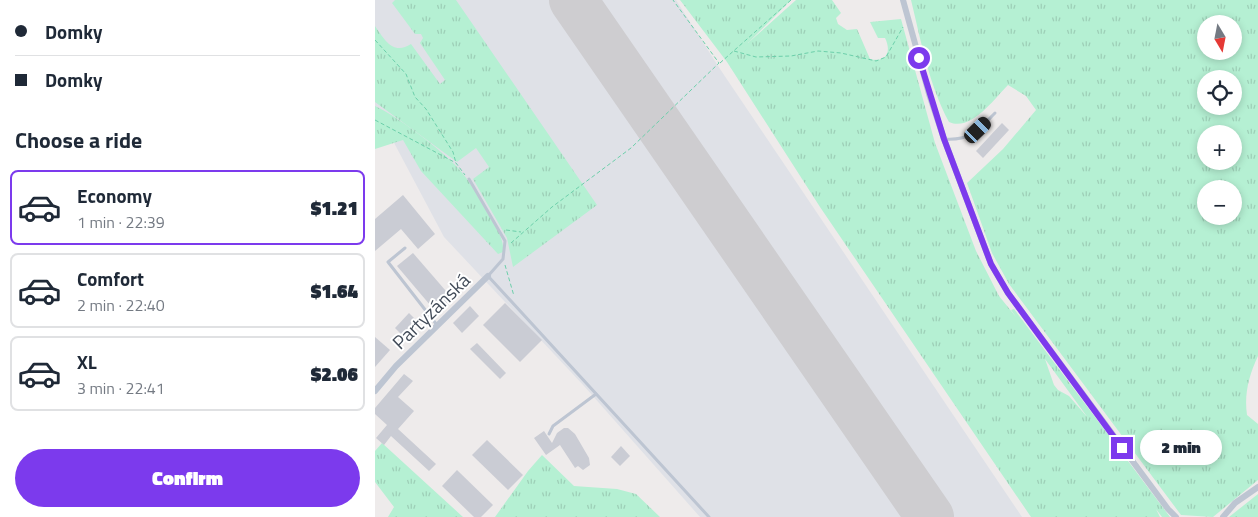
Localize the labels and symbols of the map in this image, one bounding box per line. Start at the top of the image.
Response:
north arrow [1197,15,1243,60]
route start [908,47,930,69]
car [961,114,994,146]
street label: Partyzánská [385,266,477,355]
callout: 2 min [1139,430,1222,466]
route end [1111,437,1133,459]

